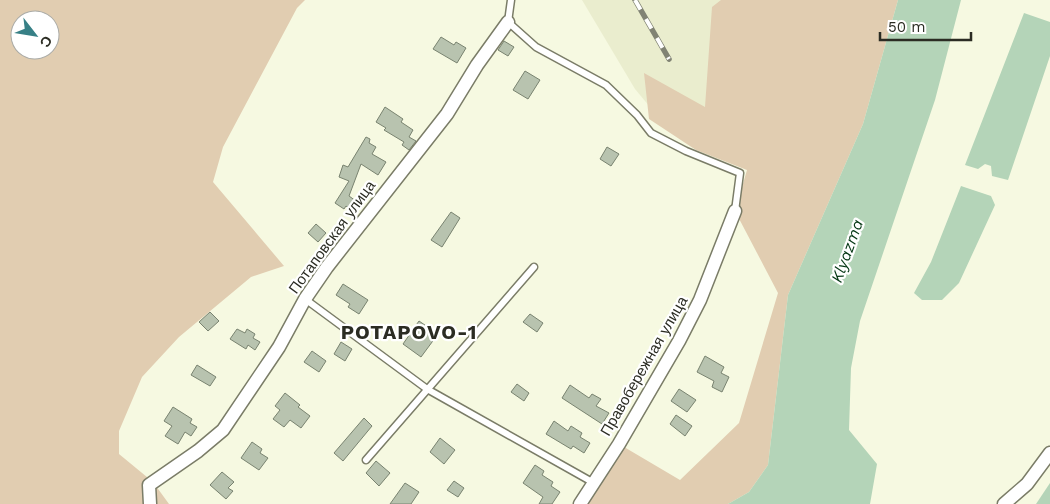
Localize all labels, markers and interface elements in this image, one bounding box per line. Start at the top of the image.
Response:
north arrow [10,10,60,60]
scale bar [880,10,971,42]
text: 50 m [888,18,925,36]
text: С [37,33,56,50]
street label: Потаповская улица [285,176,379,297]
water label: Klyazma [827,217,867,285]
street label: Правобережная улица [597,293,692,439]
district label: POTAPOVO-1 [341,320,477,344]

